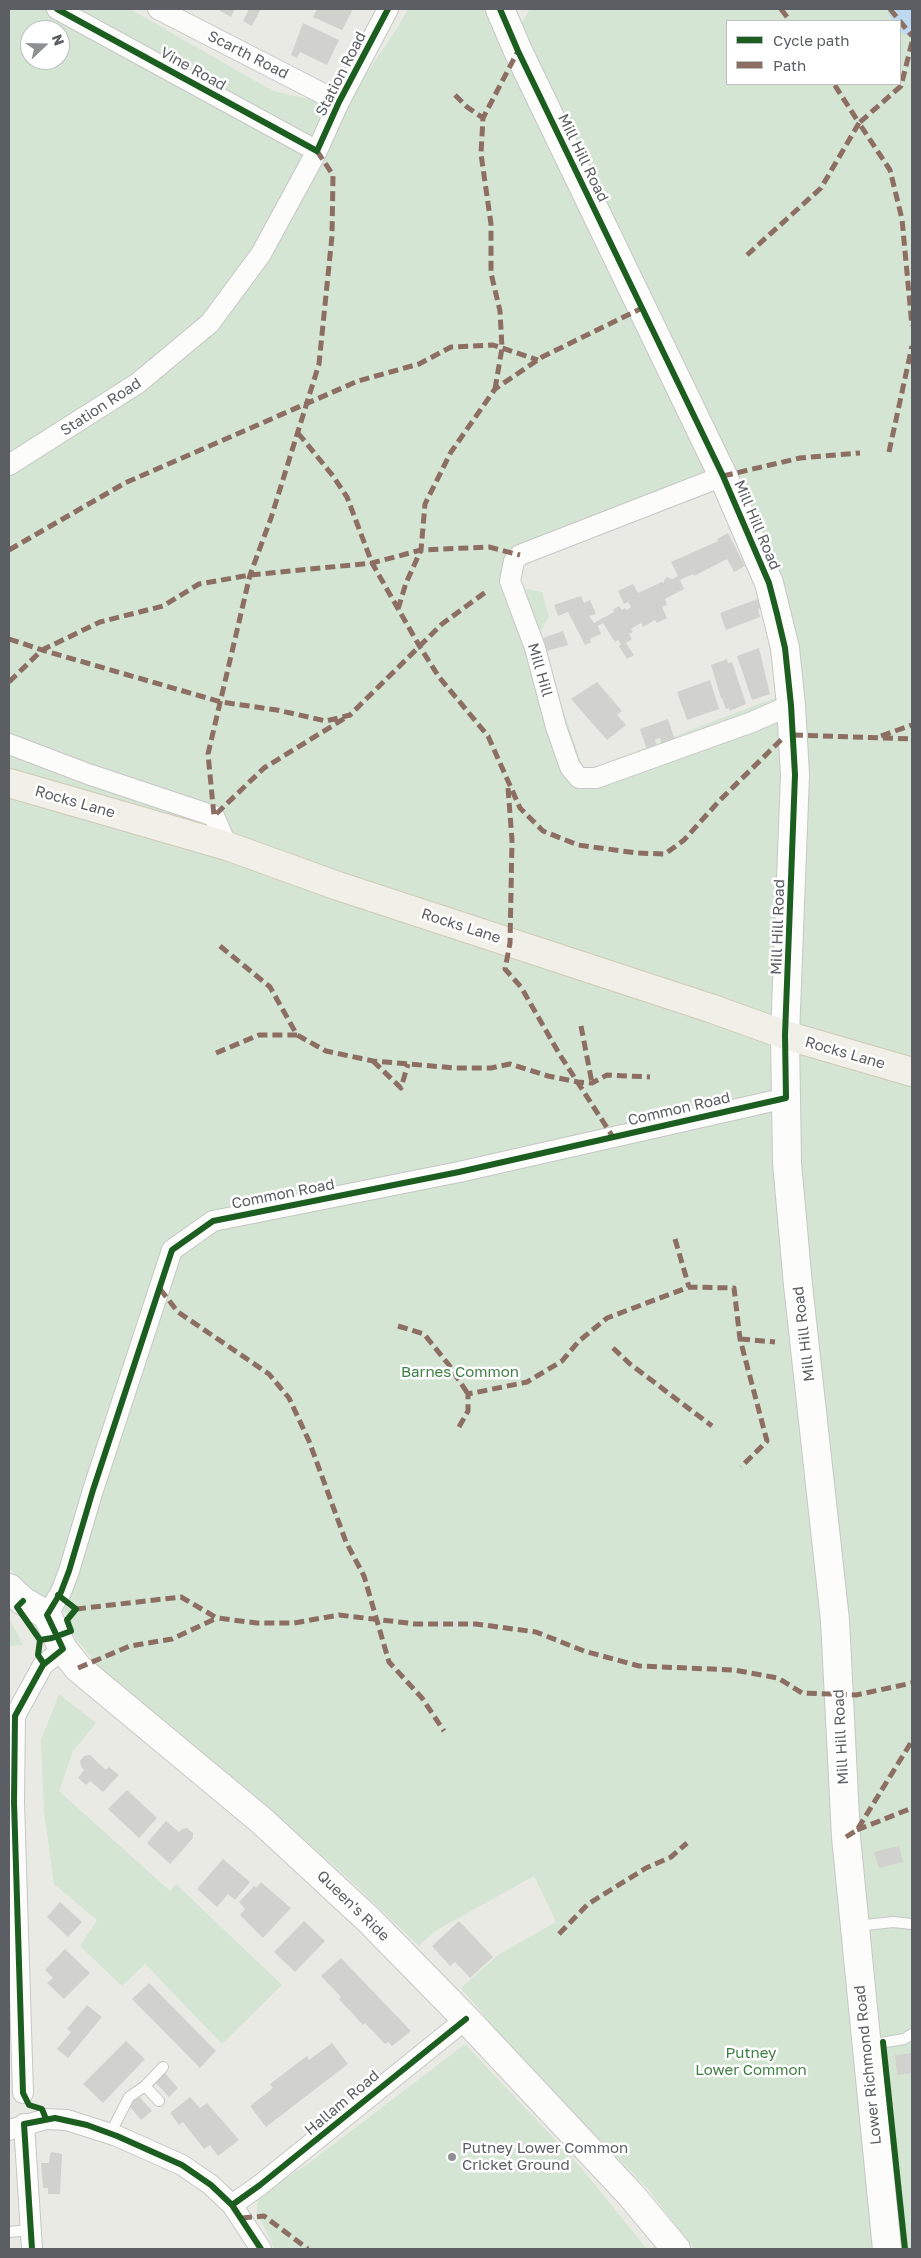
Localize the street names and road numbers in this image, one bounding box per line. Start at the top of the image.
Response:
street label: Scarth Road [205,27,291,83]
street label: Station Road [312,29,370,119]
street label: Vine Road [157,44,229,94]
street label: Mill Hill Road [554,111,612,205]
street label: Station Road [57,374,145,440]
street label: Mill Hill Road [730,477,784,573]
street label: Mill Hill [524,641,556,699]
street label: Rocks Lane [33,782,117,822]
street label: Mill Hill Road [767,879,789,975]
street label: Rocks Lane [419,905,503,947]
street label: Rocks Lane [803,1033,887,1073]
street label: Common Road [626,1088,732,1130]
street label: Common Road [230,1175,336,1213]
street label: Mill Hill Road [789,1285,819,1383]
street label: Mill Hill Road [830,1689,852,1785]
street label: Queen's Ride [313,1867,393,1945]
street label: Lower Richmond Road [851,1984,885,2146]
street label: Hallam Road [301,2067,383,2139]

